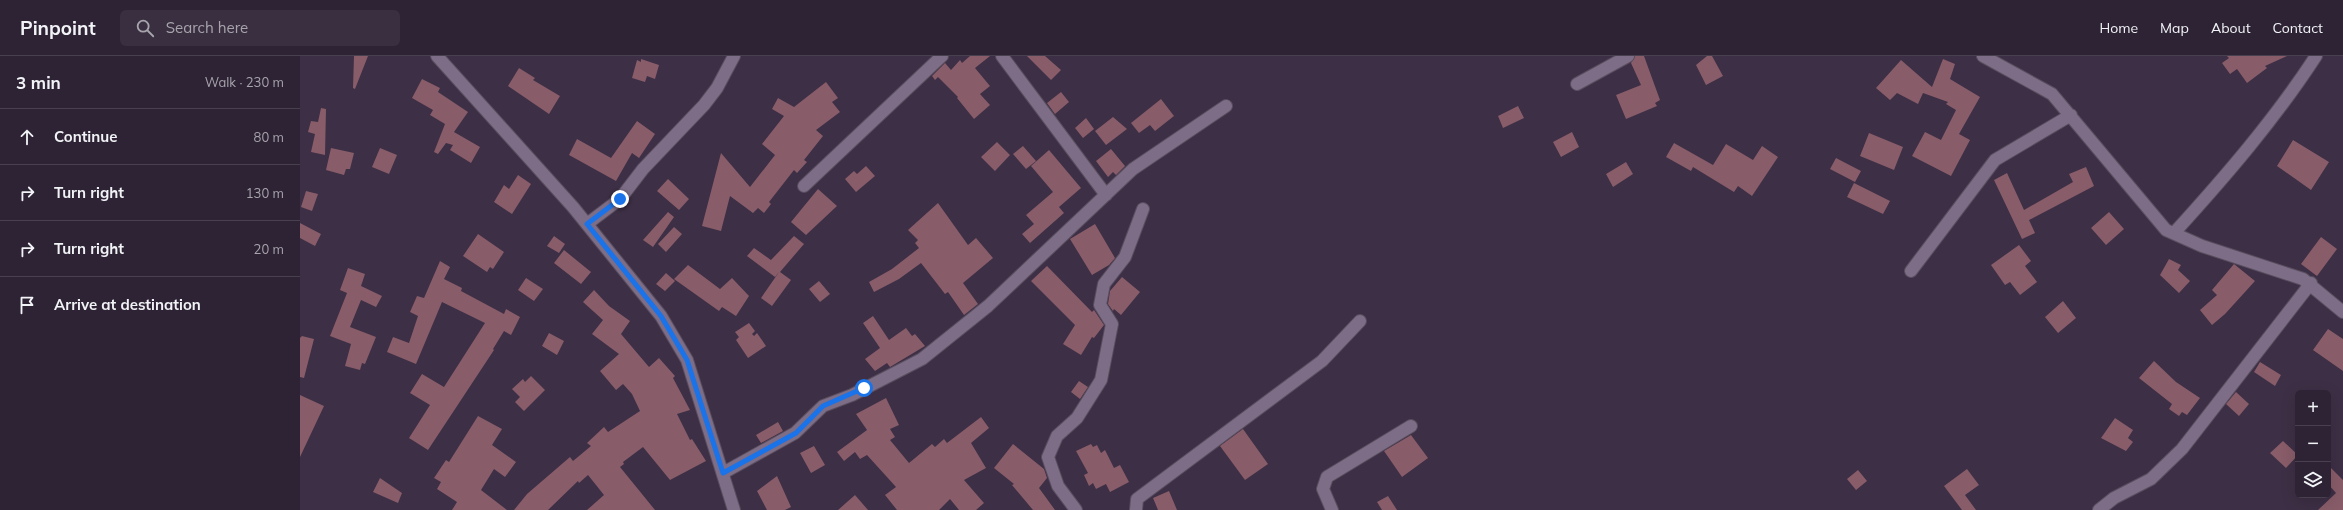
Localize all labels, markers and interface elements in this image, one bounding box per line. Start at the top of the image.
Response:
search box [120,10,400,46]
text: Pinpoint [20,16,96,40]
icon: search [134,17,156,39]
text: Search here [166,18,248,37]
text: Home [2099,19,2138,37]
text: Map [2160,19,2189,37]
text: About [2211,19,2251,37]
text: Contact [2273,19,2323,37]
text: 3 min [16,72,61,93]
text: Walk · 230 m [205,74,284,90]
icon: ahead [16,126,38,148]
text: Continue [54,127,117,146]
text: 80 m [254,129,284,145]
icon: right [16,182,38,204]
text: Turn right [54,183,124,202]
text: 130 m [246,185,284,201]
route end [611,190,629,208]
icon: right [16,238,38,260]
text: Turn right [54,239,124,258]
text: 20 m [254,241,284,257]
icon: arrive [16,294,38,316]
text: Arrive at destination [54,295,201,314]
route start [855,379,873,397]
map controls [2295,390,2331,498]
button: + [2295,390,2331,426]
button: − [2295,426,2331,462]
button: layers [2295,462,2331,498]

